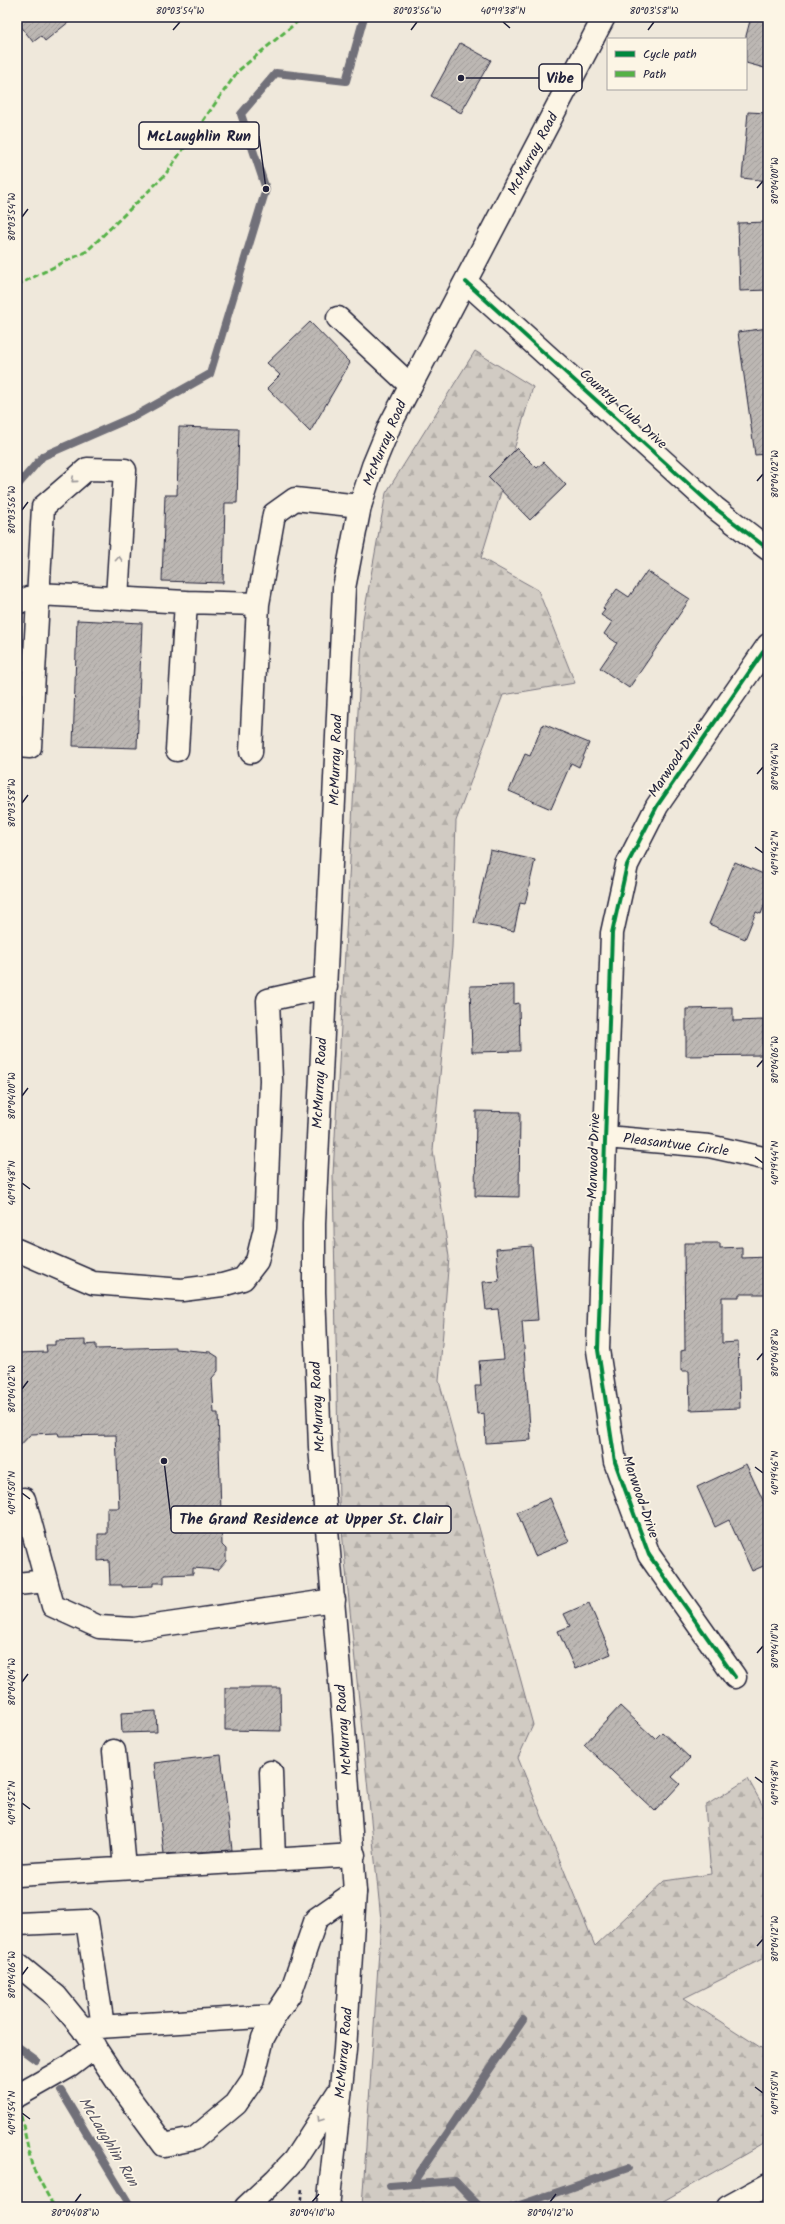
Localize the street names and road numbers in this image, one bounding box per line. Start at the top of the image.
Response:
street label: McMurray Road [502,108,565,199]
street label: Country Club Drive [574,363,672,455]
street label: McMurray Road [357,396,413,489]
street label: McMurray Road [323,713,349,806]
street label: Marwood Drive [643,718,710,802]
street label: McMurray Road [307,1036,333,1129]
street label: Marwood Drive [582,1112,607,1199]
street label: Pleasantvue Circle [622,1128,731,1162]
street label: McMurray Road [305,1360,331,1453]
street label: Marwood Drive [616,1453,665,1542]
street label: McMurray Road [330,1683,358,1776]
street label: McMurray Road [329,2006,359,2099]

